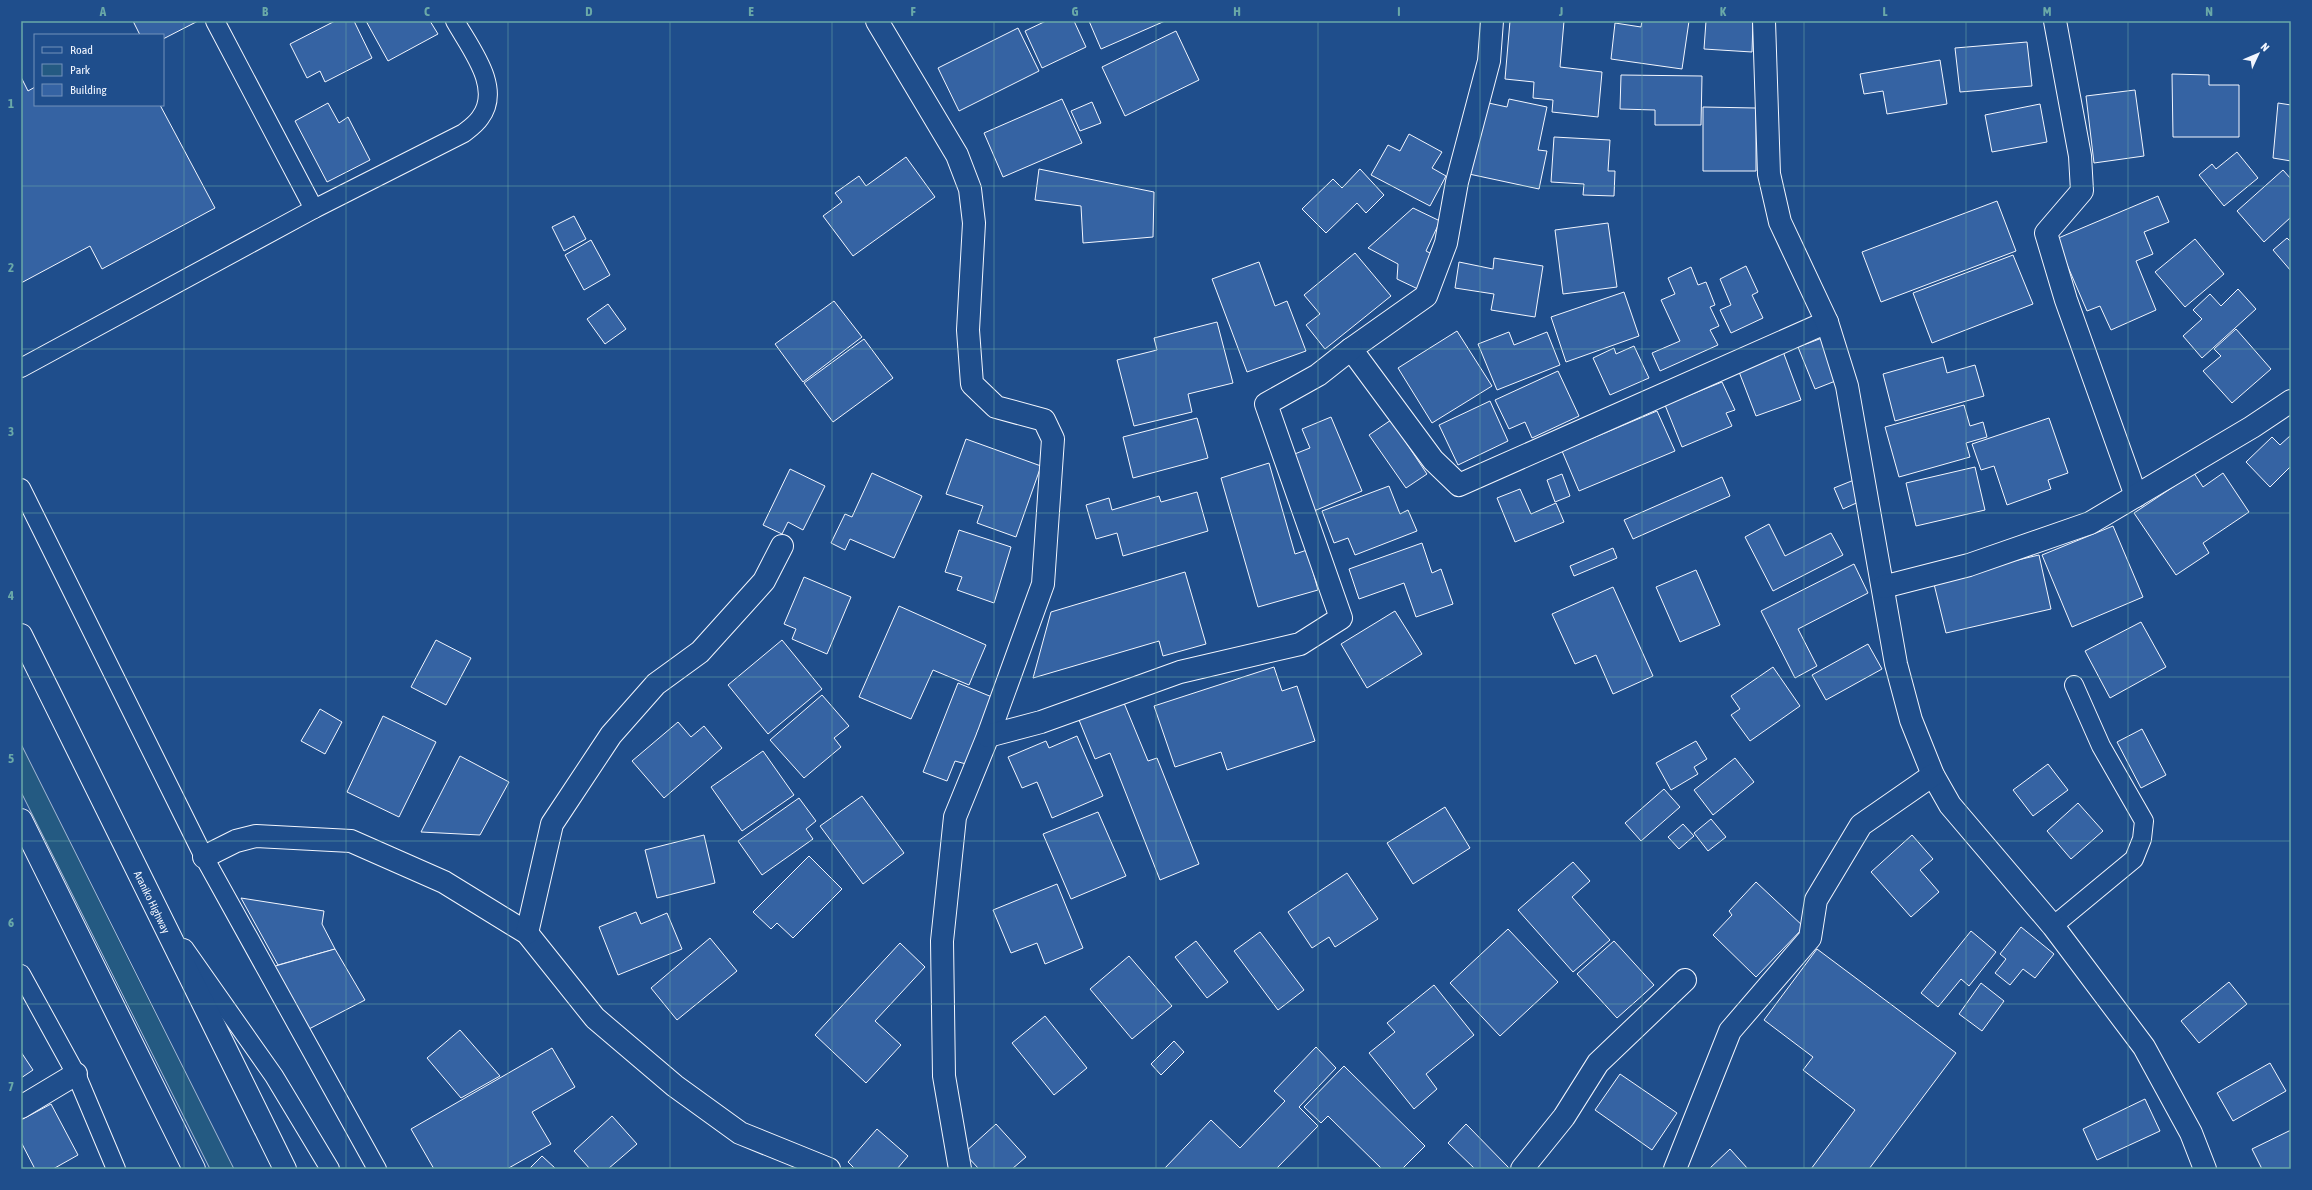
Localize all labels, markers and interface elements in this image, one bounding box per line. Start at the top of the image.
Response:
text: A [99,4,107,19]
text: B [262,4,269,19]
text: C [424,4,430,19]
text: D [585,4,593,19]
text: E [748,4,754,19]
text: F [910,4,916,19]
text: G [1072,4,1079,19]
text: H [1233,4,1241,19]
text: I [1397,4,1401,19]
text: J [1558,4,1563,19]
text: K [1720,4,1727,19]
text: L [1882,4,1888,19]
text: M [2043,4,2052,19]
text: N [2205,4,2213,19]
legend [34,34,164,106]
north arrow [2238,34,2278,74]
text: N [2259,41,2272,54]
text: Road [70,43,93,57]
text: Park [70,63,91,77]
text: Building [70,83,108,97]
text: 1 [8,96,14,111]
text: 2 [8,260,14,275]
text: 3 [8,424,14,439]
text: 4 [7,588,14,603]
text: 5 [8,751,14,766]
street label: Araniko Highway [132,869,172,936]
text: 6 [8,915,14,930]
text: 7 [8,1079,14,1094]

